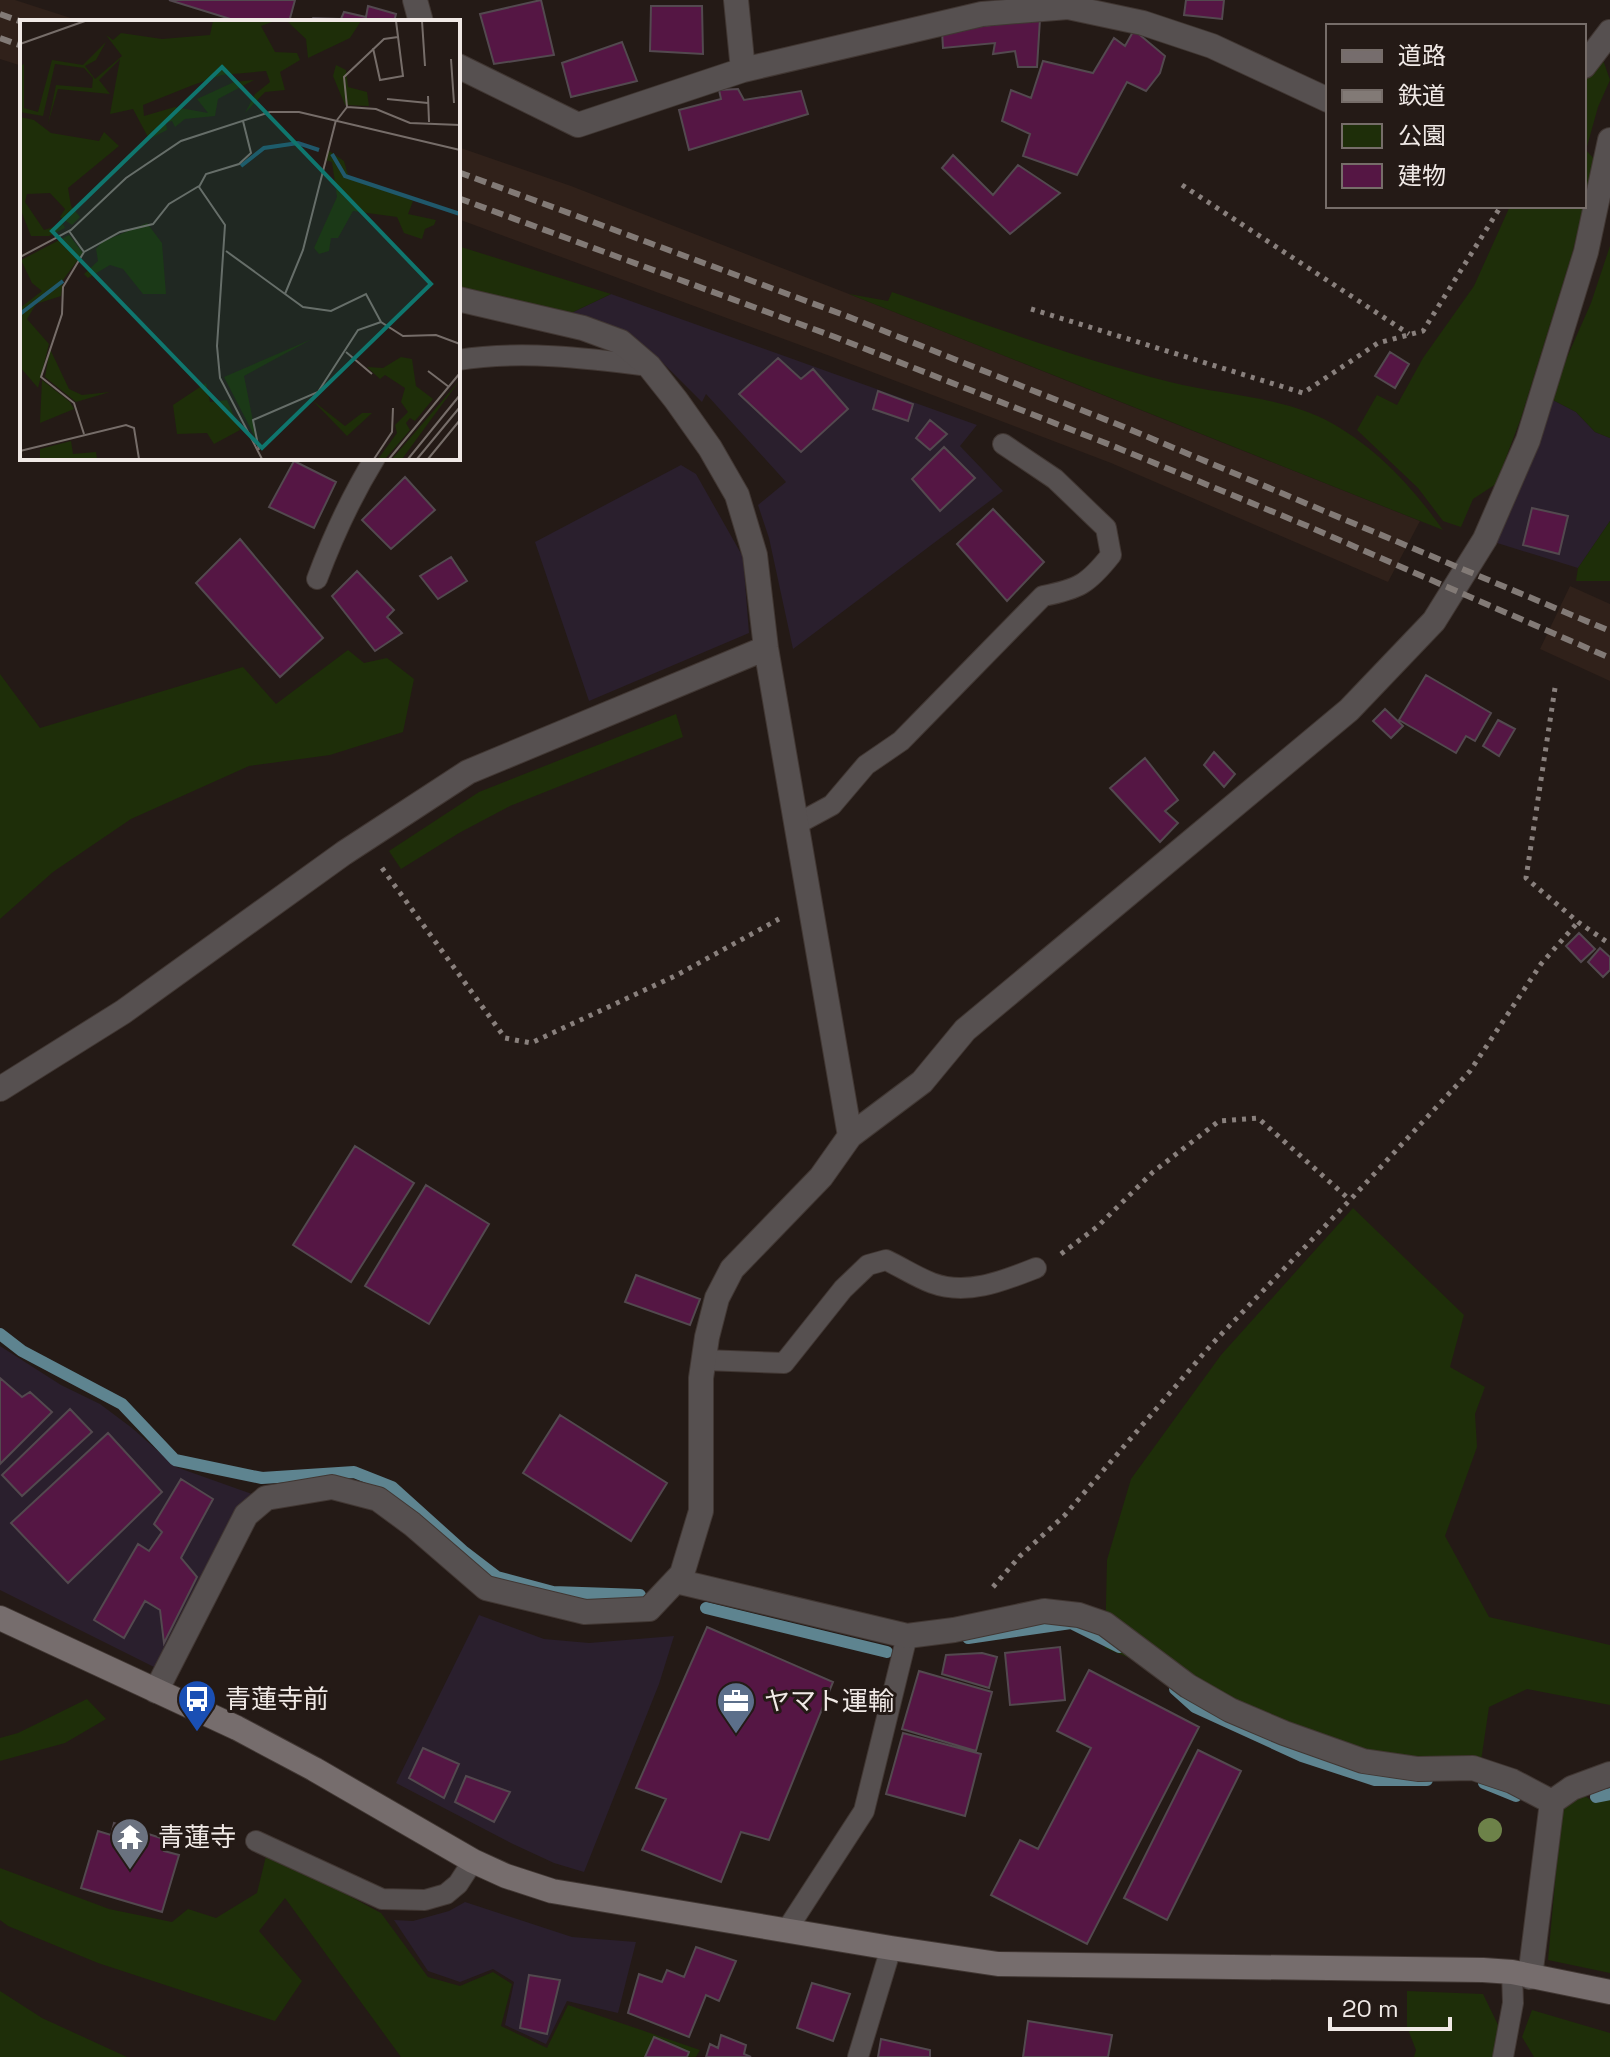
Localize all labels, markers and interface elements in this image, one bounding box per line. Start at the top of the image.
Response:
inset map [20,20,460,460]
legend [1326,24,1586,208]
text: 道路 [1398,40,1446,71]
text: 鉄道 [1398,80,1446,111]
text: 公園 [1398,120,1446,151]
text: 建物 [1398,160,1446,191]
bus stop icon: 青蓮寺前 [176,1678,218,1733]
office icon: ヤマト運輸 [715,1680,757,1735]
place label: 青蓮寺前 [225,1682,329,1716]
place label: ヤマト運輸 [764,1684,894,1718]
temple icon: 青蓮寺 [109,1816,151,1871]
place label: 青蓮寺 [158,1820,236,1854]
scale bar [1330,1981,1450,2031]
text: 20 m [1342,1993,1399,2024]

